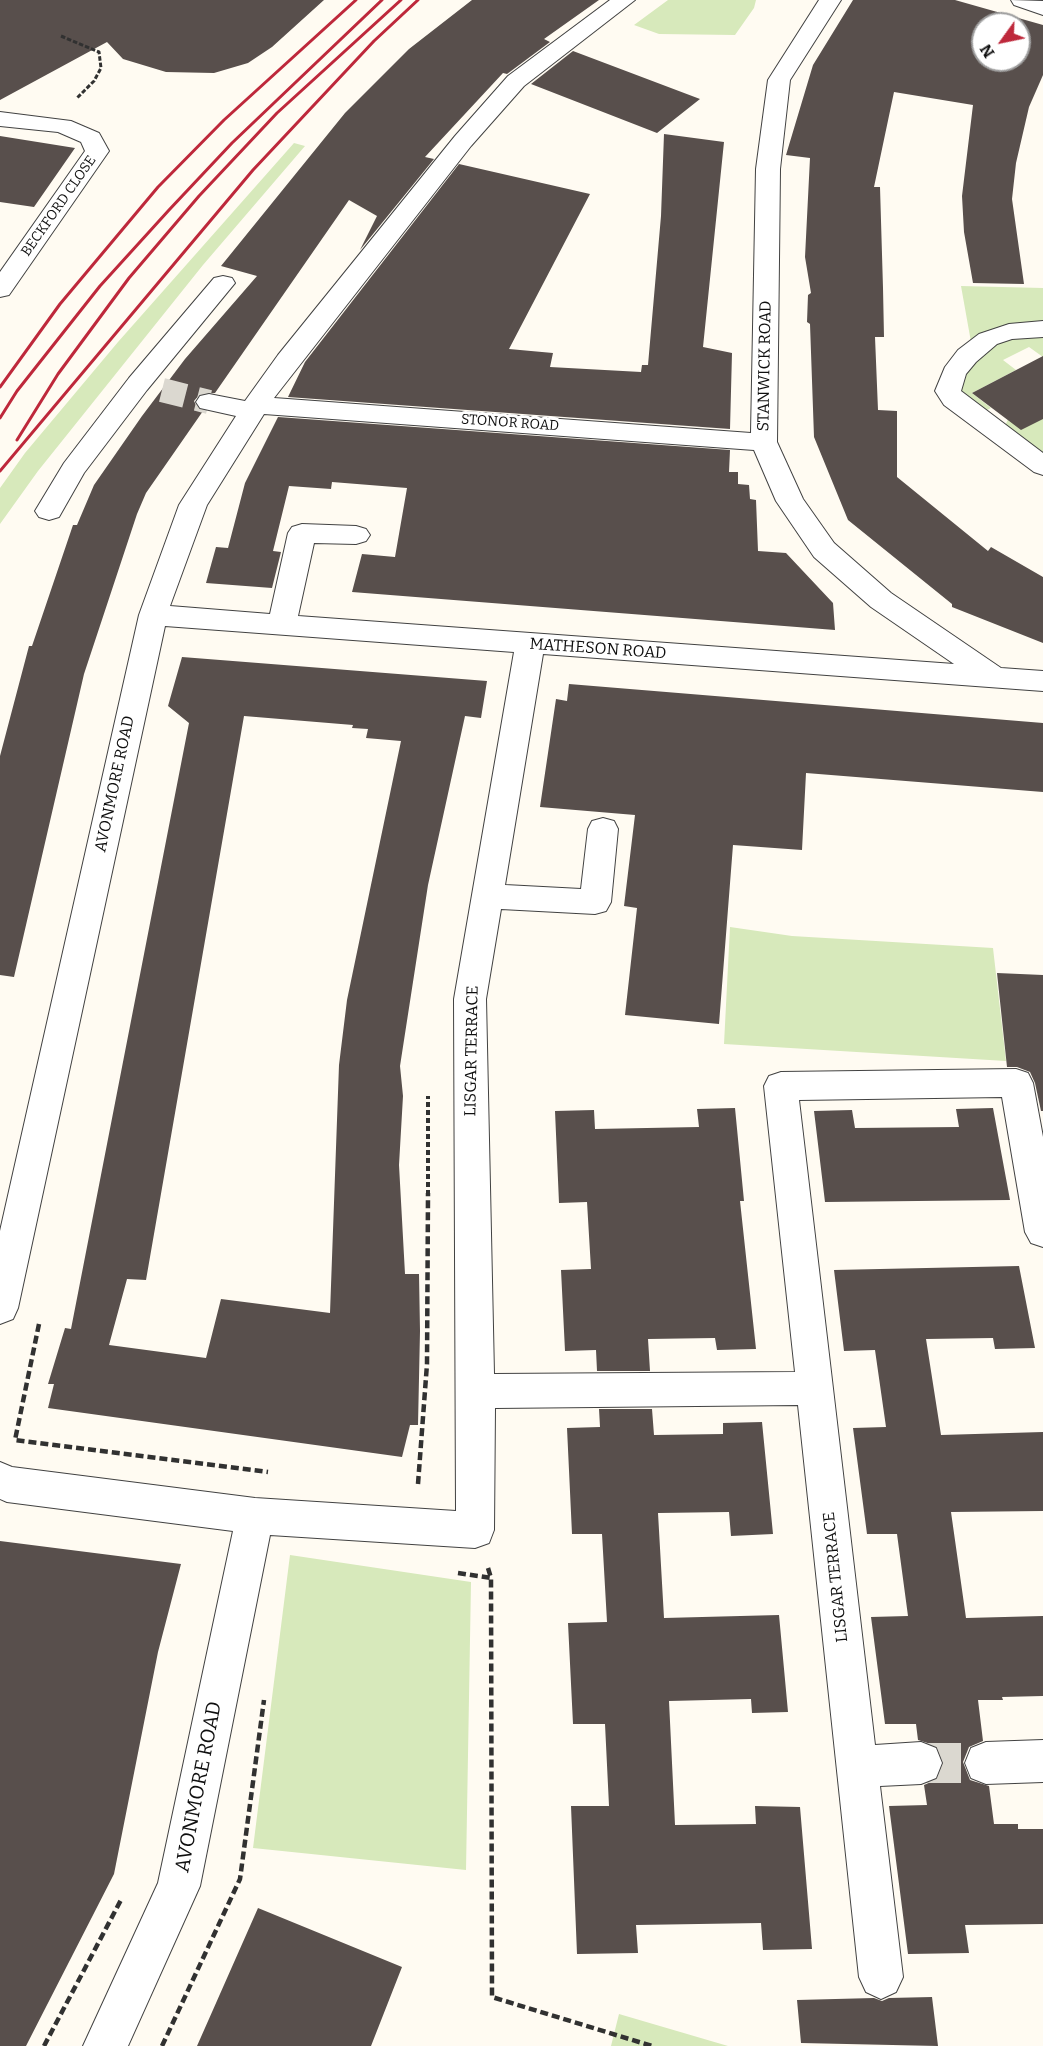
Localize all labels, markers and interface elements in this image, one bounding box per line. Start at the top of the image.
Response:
north arrow [971,12,1031,72]
text: N [976,41,998,61]
street label: BECKFORD CLOSE [18,152,100,260]
street label: STANWICK ROAD [754,300,776,432]
street label: STONOR ROAD [460,411,560,435]
street label: MATHESON ROAD [529,635,667,663]
street label: AVONMORE ROAD [91,714,139,854]
street label: LISGAR TERRACE [461,985,483,1117]
street label: LISGAR TERRACE [820,1511,852,1643]
street label: AVONMORE ROAD [171,1700,227,1874]

